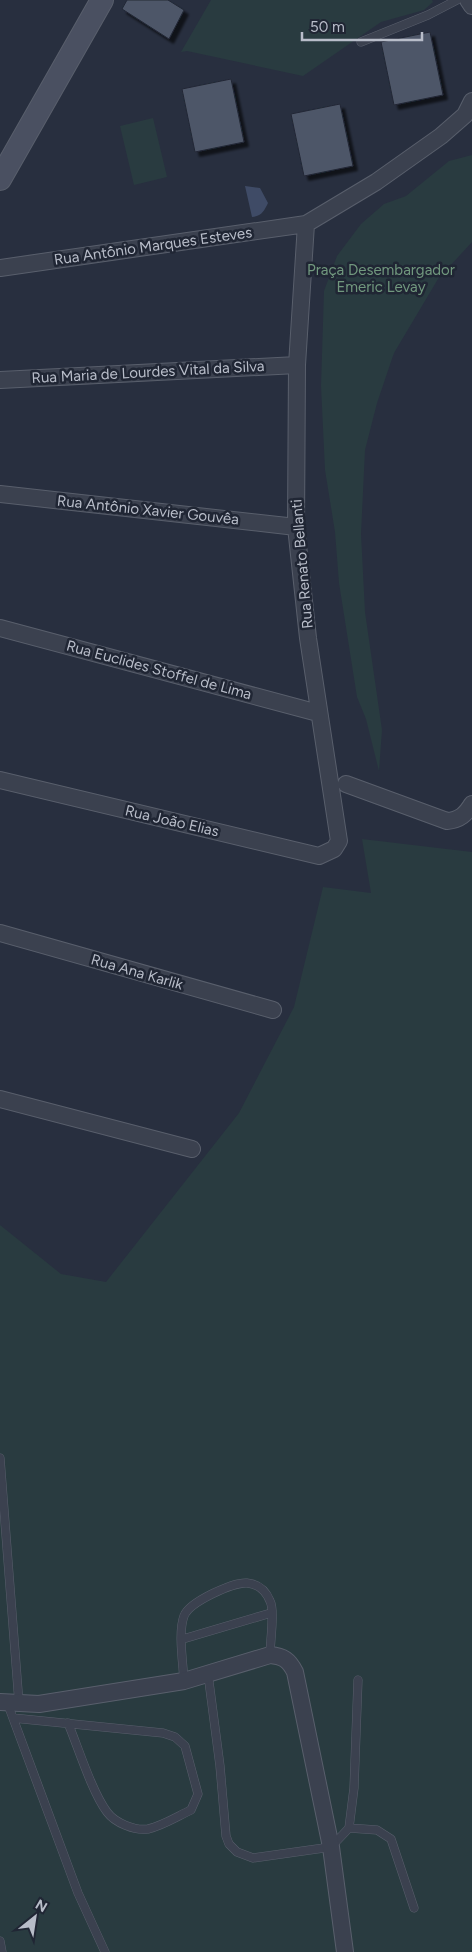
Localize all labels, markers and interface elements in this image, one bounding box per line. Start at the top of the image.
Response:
scale bar [302,10,422,42]
text: 50 m [310,18,345,36]
street label: Rua Antônio Marques Esteves [53,223,253,269]
park label: Praça Desembargador Emeric Levay [307,261,455,296]
street label: Rua Maria de Lourdes Vital da Silva [31,357,265,387]
street label: Rua Antônio Xavier Gouvêa [56,491,240,529]
street label: Rua Renato Bellanti [287,499,317,629]
street label: Rua Euclides Stoffel de Lima [64,637,254,703]
street label: Rua João Elias [123,801,221,841]
street label: Rua Ana Karlik [89,950,186,994]
north arrow [10,1892,60,1942]
text: N [32,1896,50,1916]

